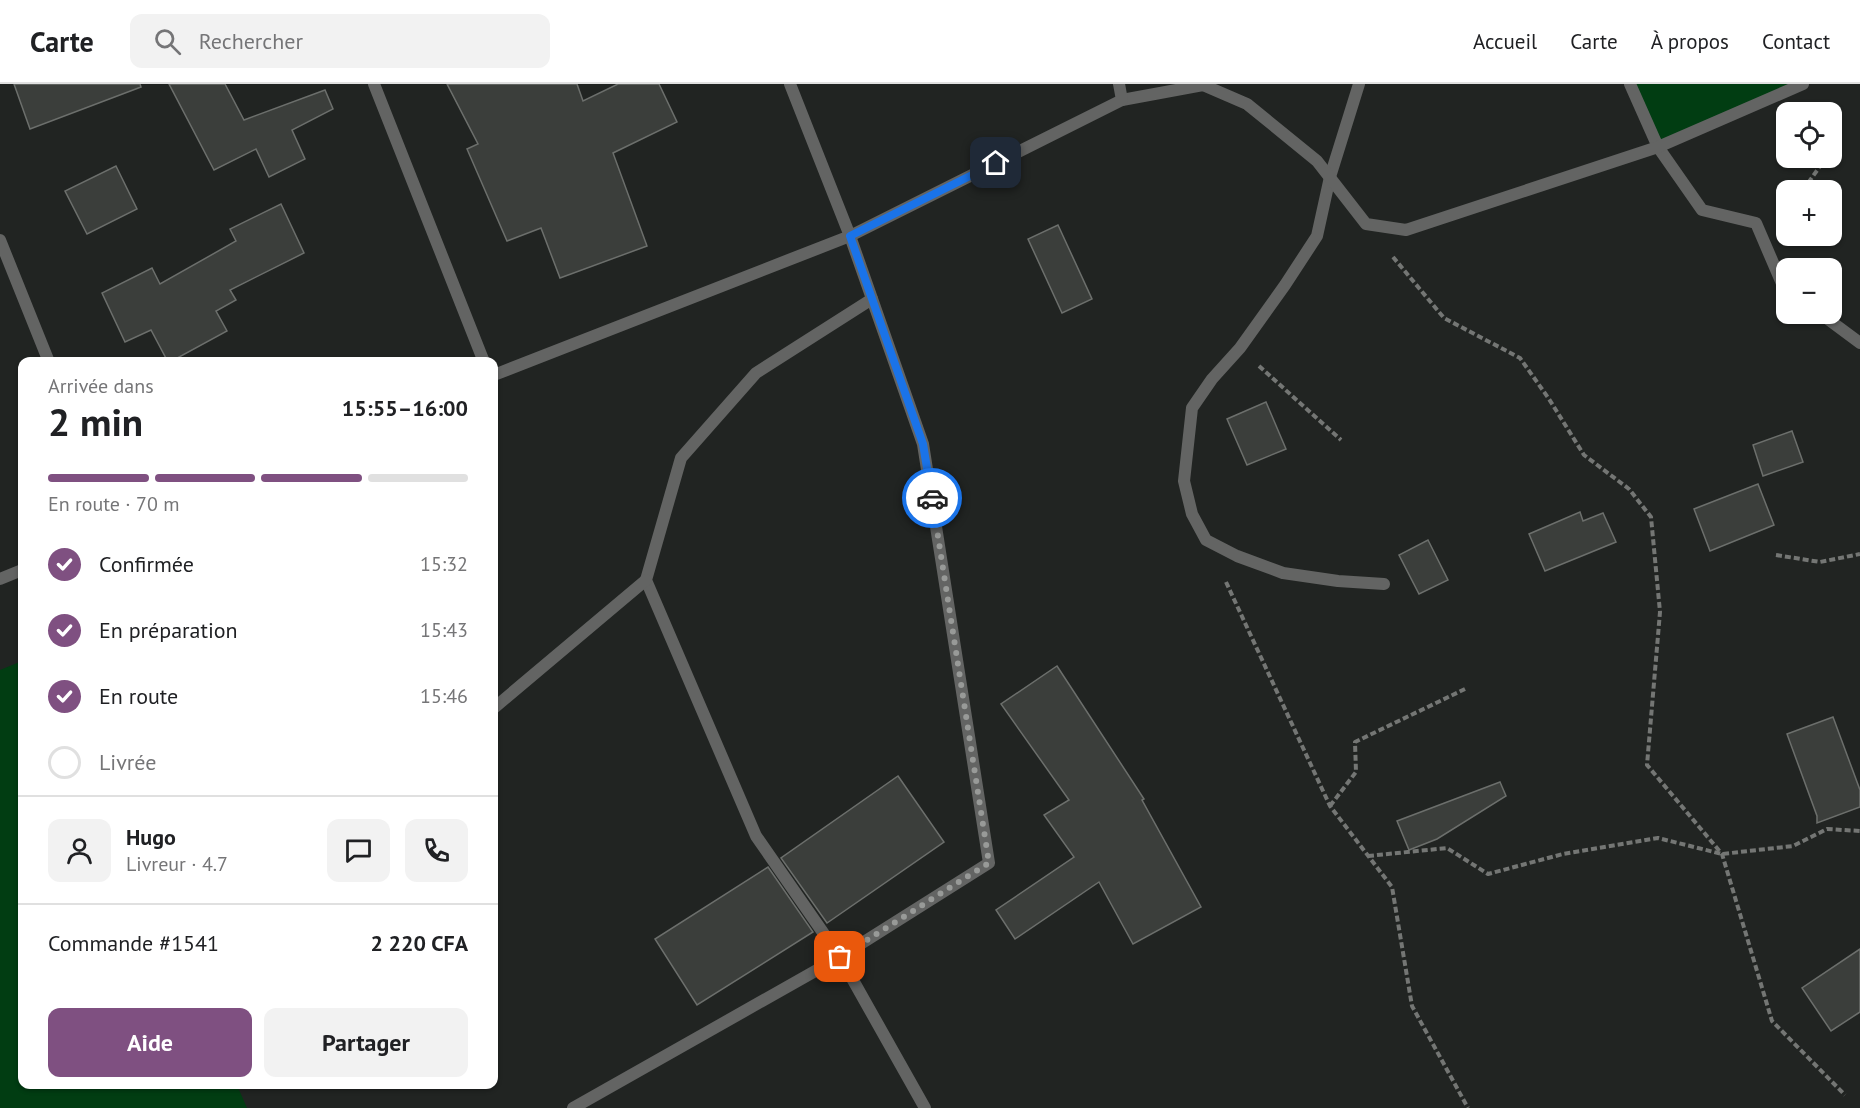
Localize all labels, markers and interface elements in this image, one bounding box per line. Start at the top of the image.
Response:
search box [130,14,550,68]
text: Carte [30,23,94,60]
icon: search [151,25,184,58]
text: Rechercher [199,27,303,55]
text: Accueil [1473,28,1537,55]
text: Carte [1570,28,1618,55]
text: À propos [1651,28,1729,55]
text: Contact [1762,28,1830,55]
map controls [1776,102,1842,324]
button: locate [1776,102,1842,168]
pin [970,137,1021,188]
icon: home [979,146,1012,179]
button: + [1776,180,1842,246]
button: − [1776,258,1842,324]
text: Arrivée dans [48,373,154,399]
text: 15:55–16:00 [342,394,468,422]
text: 2 min [48,396,143,447]
courier [902,468,962,528]
icon: car [916,482,949,515]
text: En route · 70 m [48,491,179,517]
icon: check [48,548,81,581]
text: Confirmée [99,550,194,578]
text: 15:32 [420,551,468,577]
icon: check [48,614,81,647]
text: En préparation [99,616,238,644]
text: 15:43 [420,617,468,643]
icon: check [48,680,81,713]
text: En route [99,682,178,710]
text: 15:46 [420,683,468,709]
text: Livrée [99,748,156,776]
button: person [48,819,111,882]
button: chat [327,819,390,882]
button: phone [405,819,468,882]
text: Hugo [126,823,176,851]
text: Livreur · 4.7 [126,851,228,877]
text: Commande #1541 [48,929,219,957]
text: 2 220 CFA [370,929,468,957]
pin [814,931,865,982]
icon: bag [823,940,856,973]
button: Aide [48,1008,252,1077]
button: Partager [264,1008,468,1077]

